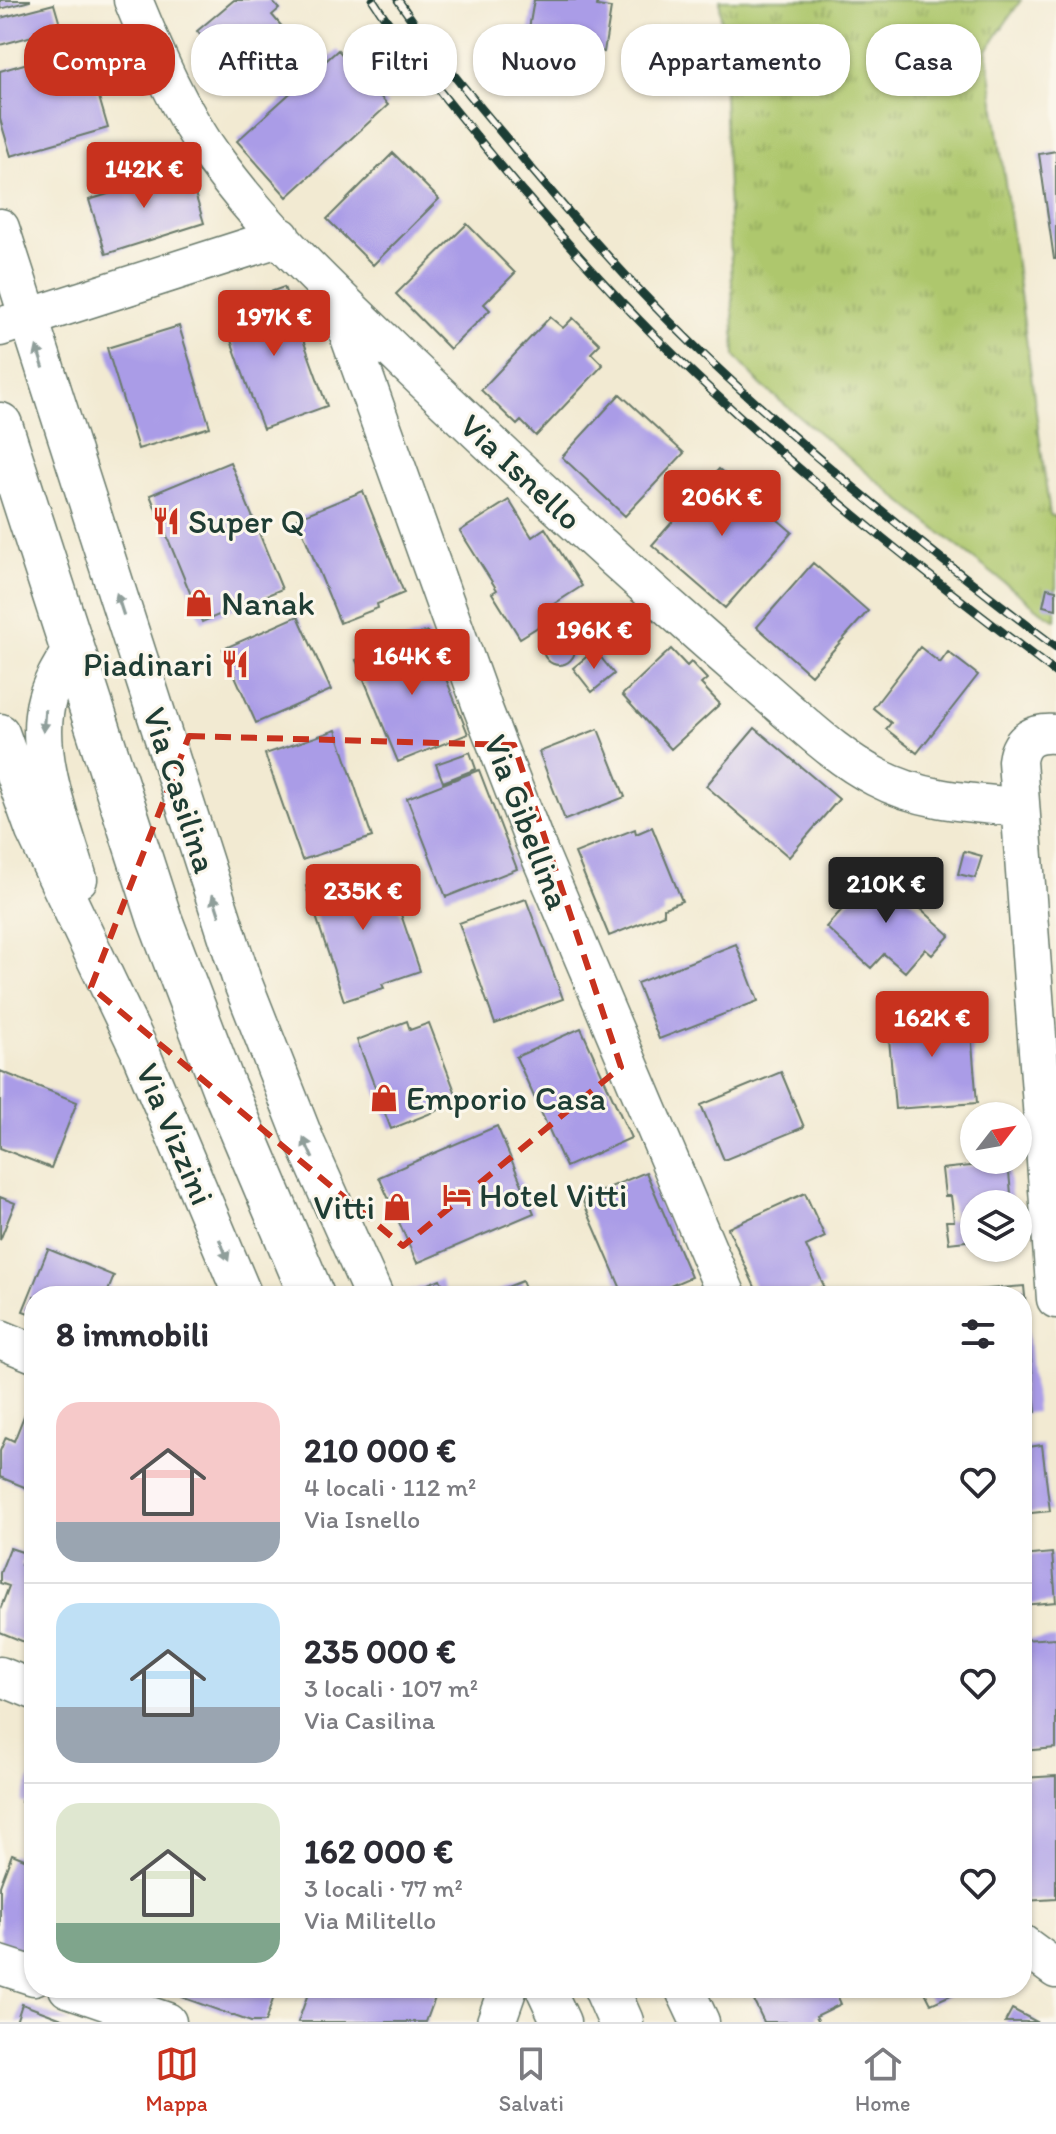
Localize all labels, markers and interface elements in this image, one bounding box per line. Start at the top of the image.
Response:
chip: Compra [24,24,175,96]
chip: Affitta [191,24,327,96]
chip: Filtri [343,24,457,96]
chip: Nuovo [473,24,605,96]
chip: Appartamento [621,24,850,96]
chip: Casa [866,24,981,96]
pin: 142K € [79,142,209,210]
text: 142K € [105,152,183,184]
pin: 197K € [209,290,339,358]
text: 197K € [236,300,312,332]
one-way arrow [33,344,45,368]
street label: Via Isnello [451,405,591,539]
pin: 206K € [657,470,787,538]
text: 206K € [682,480,762,512]
place label: Super Q [188,501,305,542]
restaurant icon: Super Q [151,506,181,536]
place label: Nanak [221,583,315,624]
shop icon: Nanak [184,588,214,618]
one-way arrow [113,592,125,616]
pin: 196K € [529,603,659,671]
text: 196K € [556,613,632,645]
pin: 164K € [347,629,477,697]
text: 164K € [373,639,451,671]
place label: Piadinari [83,644,213,685]
restaurant icon: Piadinari [220,649,250,679]
street label: Via Casilina [134,702,226,878]
one-way arrow [37,709,50,734]
street label: Via Gibellina [475,729,579,916]
pin: 210K € [821,857,951,925]
pin: 235K € [298,864,428,932]
text: 210K € [846,867,926,899]
text: 235K € [324,874,402,906]
one-way arrow [210,892,222,916]
pin: 162K € [867,991,997,1059]
text: 162K € [894,1001,970,1033]
street label: Via Vizzini [127,1057,223,1211]
place label: Emporio Casa [406,1078,606,1119]
shop icon: Emporio Casa [369,1083,399,1113]
north arrow [960,1102,1032,1174]
map controls [960,1102,1032,1262]
one-way arrow [301,1136,315,1160]
place label: Hotel Vitti [479,1175,628,1216]
hotel icon: Hotel Vitti [442,1180,472,1210]
place label: Vitti [313,1187,375,1228]
button: layers [960,1190,1032,1262]
shop icon: Vitti [382,1192,412,1222]
one-way arrow [217,1238,230,1261]
icon: filters [956,1312,1000,1356]
text: 8 immobili [56,1314,209,1355]
text: 210 000 € [304,1430,456,1471]
icon: home [120,1434,216,1530]
icon: heart [956,1460,1000,1504]
text: 4 locali · 112 m² [304,1471,476,1503]
text: Via Isnello [304,1503,420,1535]
text: 235 000 € [304,1631,456,1672]
icon: home [120,1635,216,1731]
icon: heart [956,1661,1000,1705]
text: 3 locali · 107 m² [304,1672,478,1704]
text: Via Casilina [304,1704,435,1736]
text: 162 000 € [304,1831,453,1872]
icon: home [120,1835,216,1931]
icon: heart [956,1861,1000,1905]
text: 3 locali · 77 m² [304,1872,463,1904]
text: Via Militello [304,1904,436,1936]
tab: Mappa [146,2042,208,2117]
tab: Salvati [499,2042,564,2117]
tab: Home [855,2042,910,2117]

